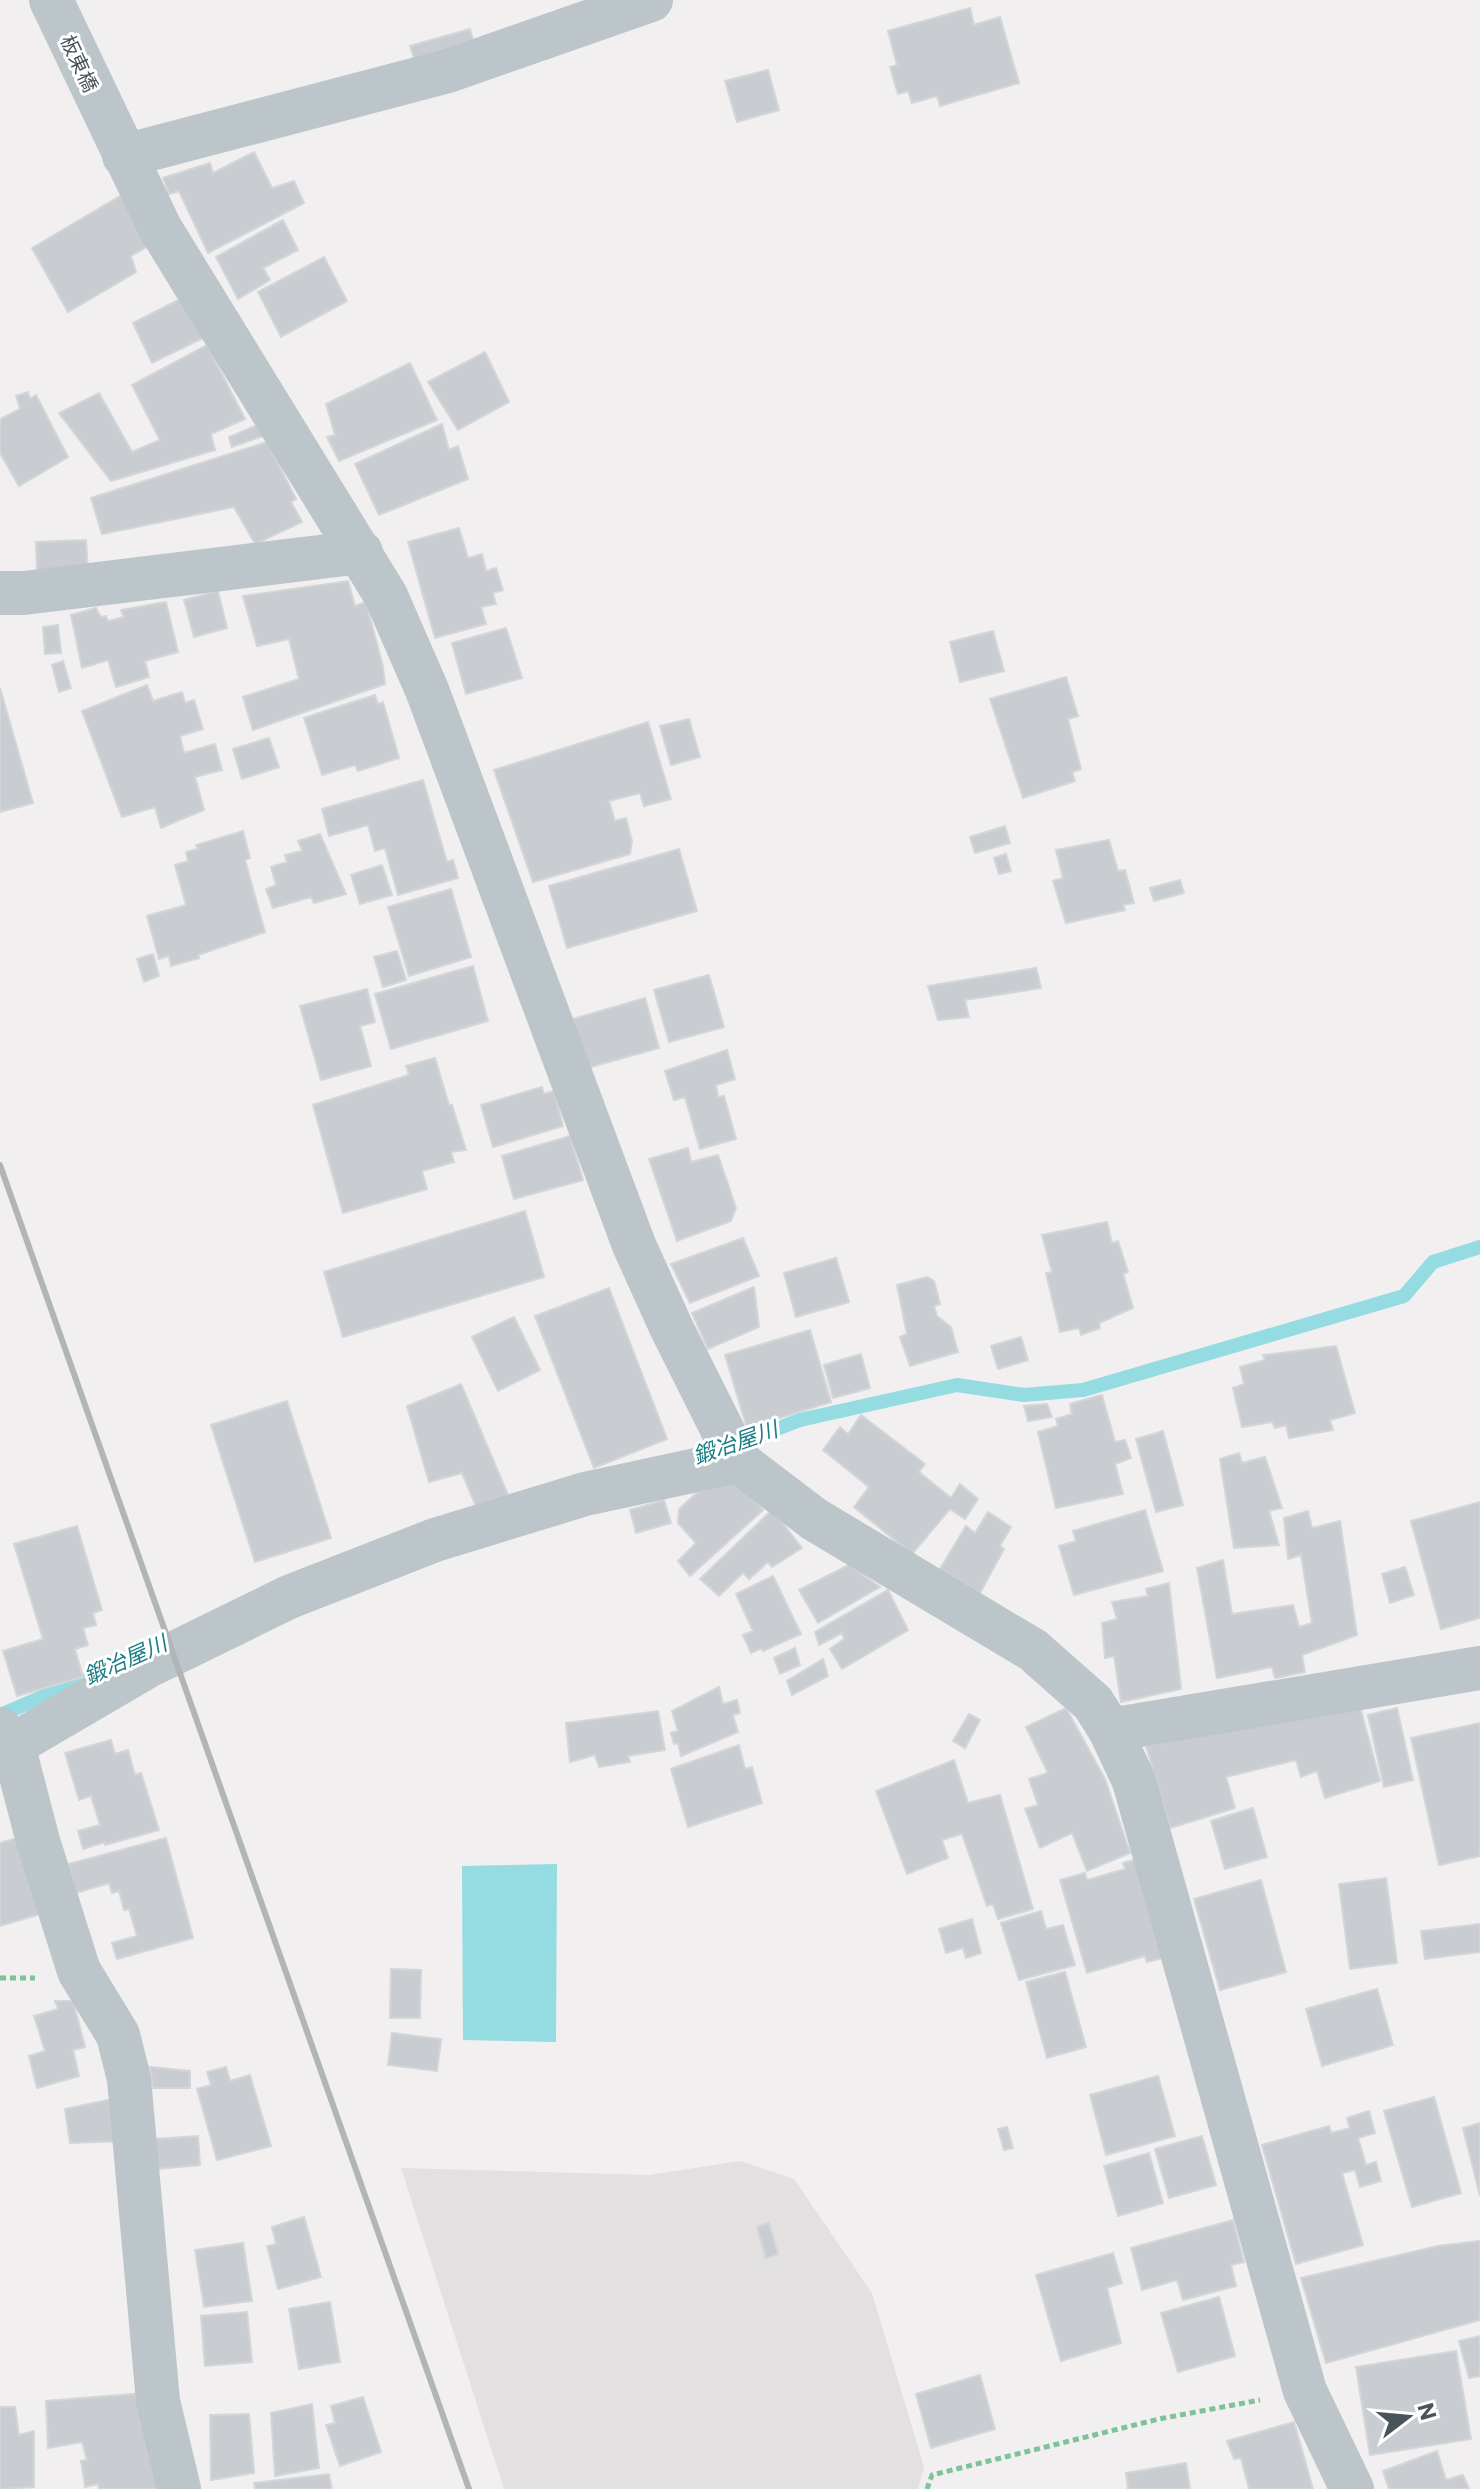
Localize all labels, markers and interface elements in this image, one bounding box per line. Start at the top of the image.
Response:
street label: 板東橋 [56,31,104,95]
water label: 鍛冶屋川 [689,1414,783,1469]
water label: 鍛冶屋川 [79,1628,173,1689]
north arrow [1368,2377,1448,2457]
text: N [1412,2400,1443,2423]

